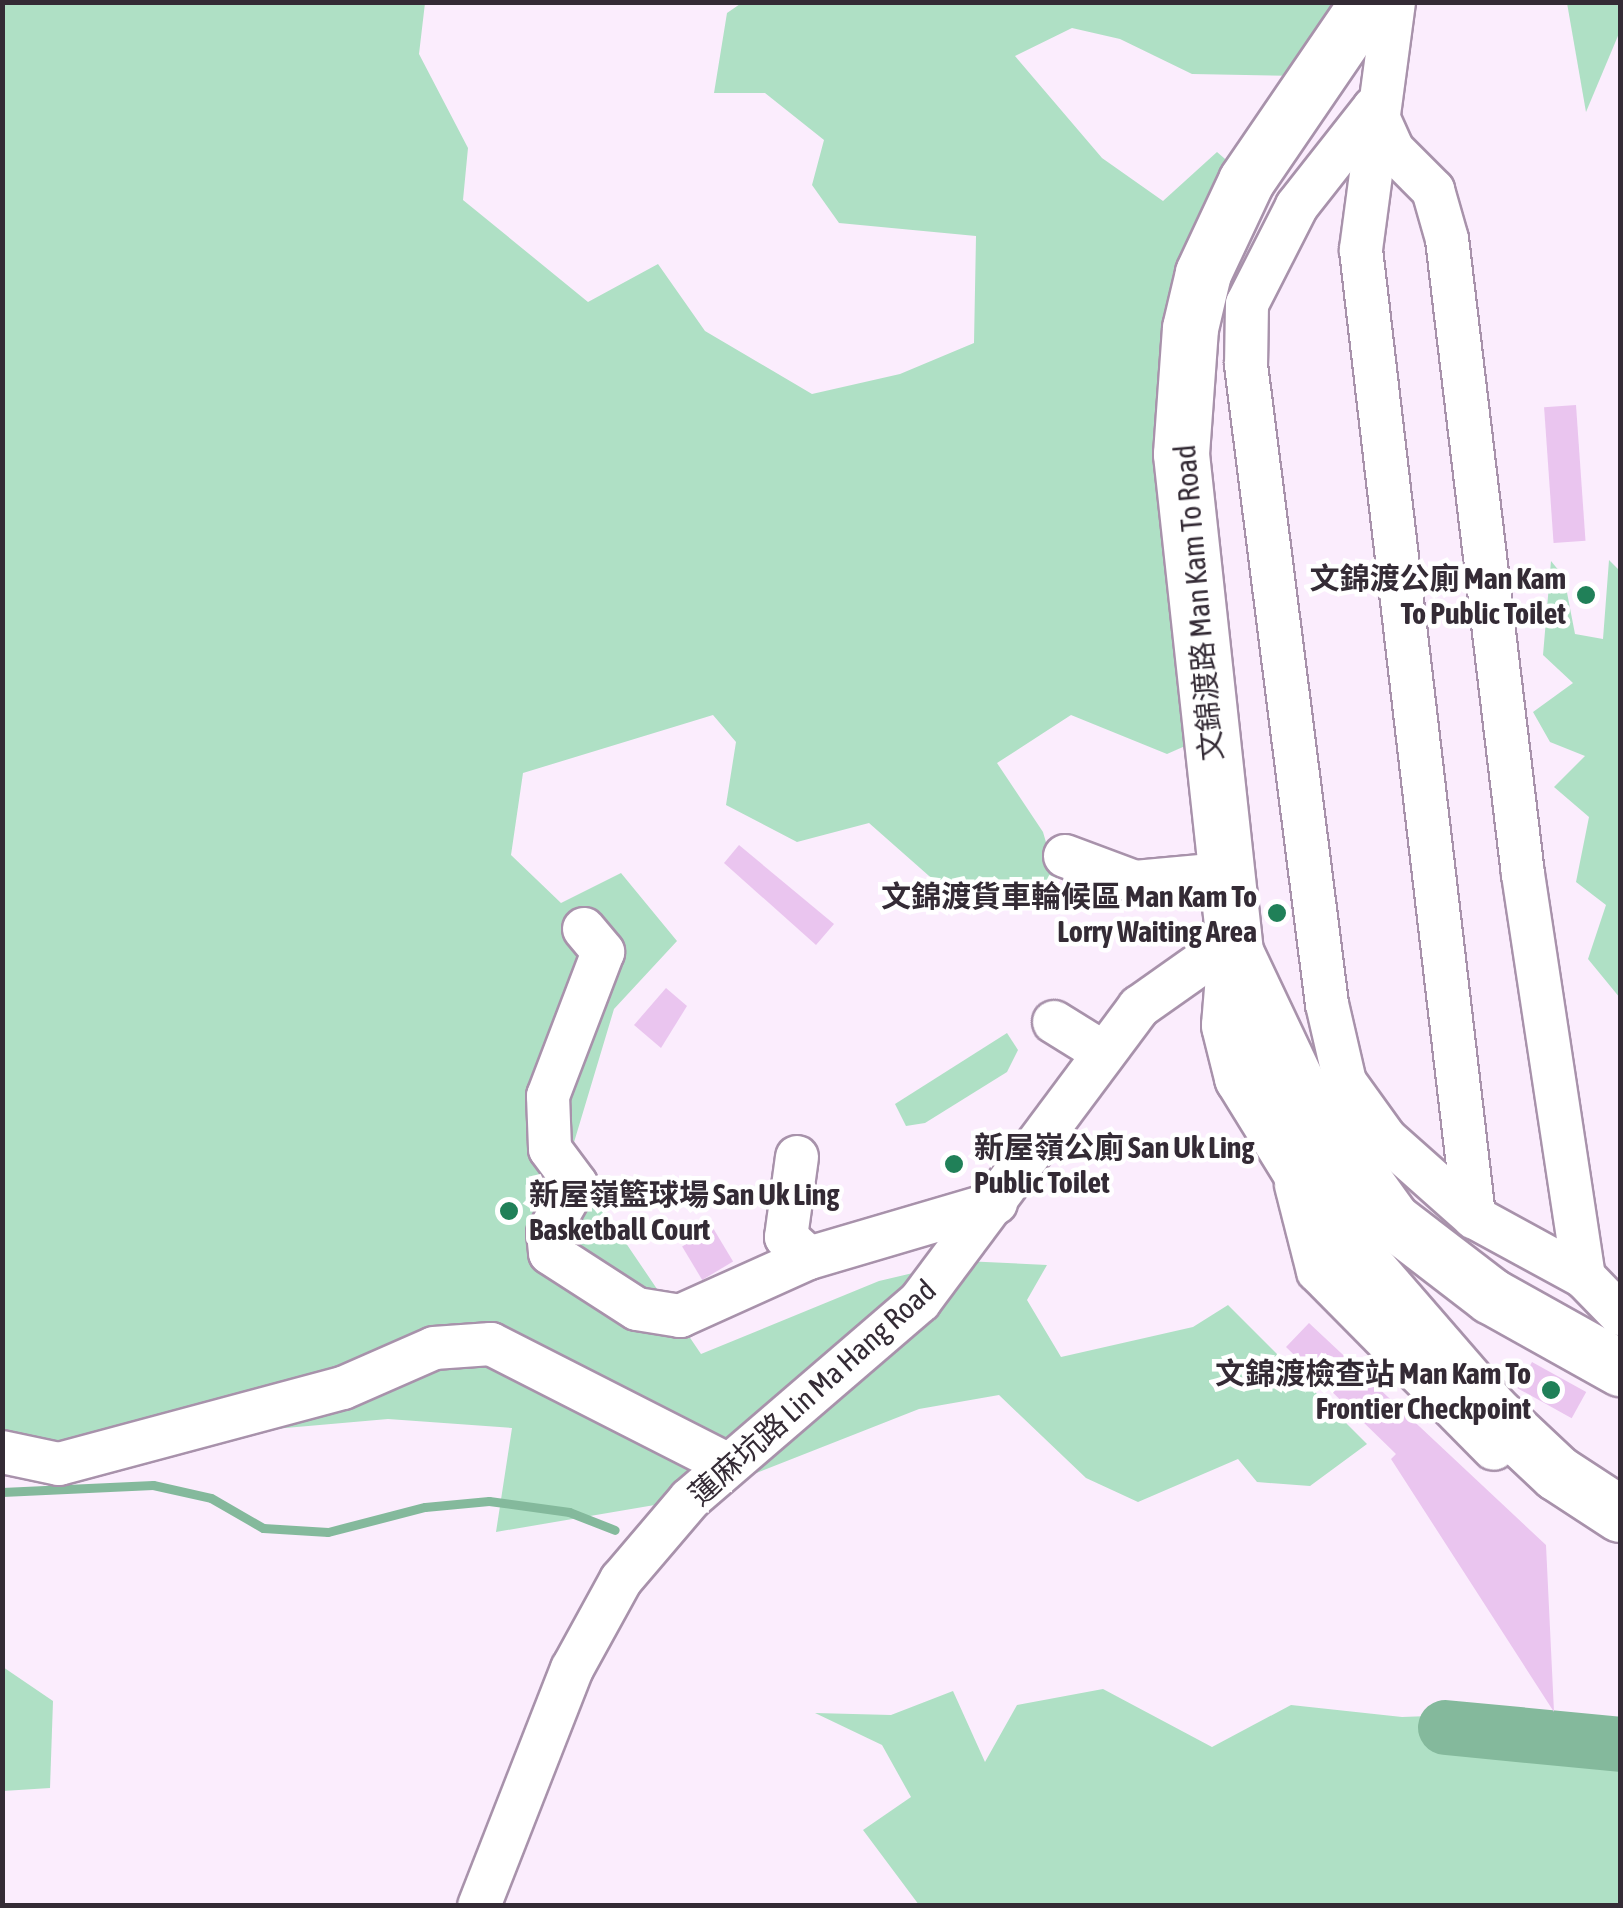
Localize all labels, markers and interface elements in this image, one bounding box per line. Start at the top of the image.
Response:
street label: 文錦渡路 Man Kam To Road [1166,443,1230,763]
place label: 文錦渡公廁 Man Kam To Public Toilet [1310,560,1566,630]
marker: 文錦渡公廁 Man Kam To Public Toilet [1575,584,1597,606]
place label: 文錦渡貨車輪候區 Man Kam To Lorry Waiting Area [881,878,1257,948]
marker: 文錦渡貨車輪候區 Man Kam To Lorry Waiting Area [1266,902,1288,924]
place label: 新屋嶺公廁 San Uk Ling Public Toilet [974,1129,1254,1200]
marker: 新屋嶺公廁 San Uk Ling Public Toilet [943,1153,965,1175]
place label: 新屋嶺籃球場 San Uk Ling Basketball Court [529,1176,839,1246]
marker: 新屋嶺籃球場 San Uk Ling Basketball Court [498,1200,520,1222]
street label: 蓮麻坑路 Lin Ma Hang Road [681,1272,943,1512]
place label: 文錦渡檢查站 Man Kam To Frontier Checkpoint [1215,1355,1531,1426]
marker: 文錦渡檢查站 Man Kam To Frontier Checkpoint [1540,1379,1562,1401]

